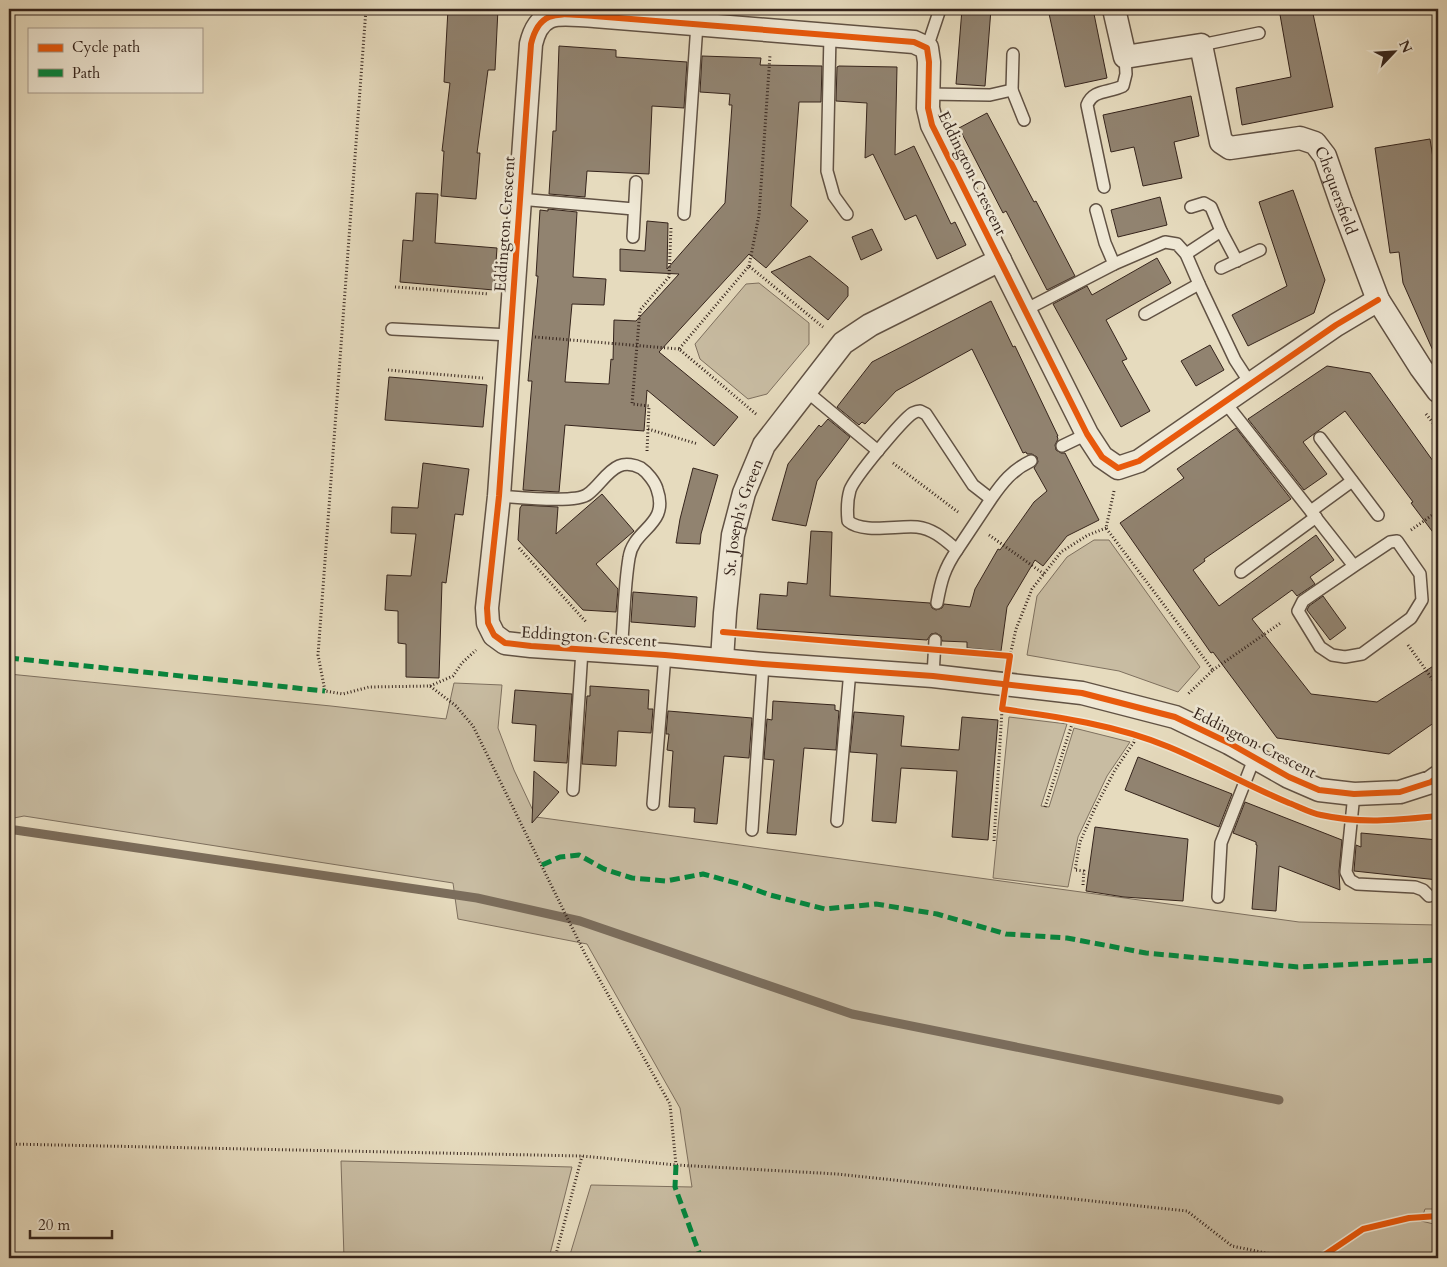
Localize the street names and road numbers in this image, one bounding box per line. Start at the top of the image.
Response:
street label: Eddington Crescent [932,108,1012,239]
street label: Chequersfield [1309,142,1362,238]
street label: Eddington Crescent [489,155,521,293]
street label: St. Joseph's Green [719,455,769,577]
street label: Eddington Crescent [520,621,658,653]
street label: Eddington Crescent [1189,702,1320,784]

